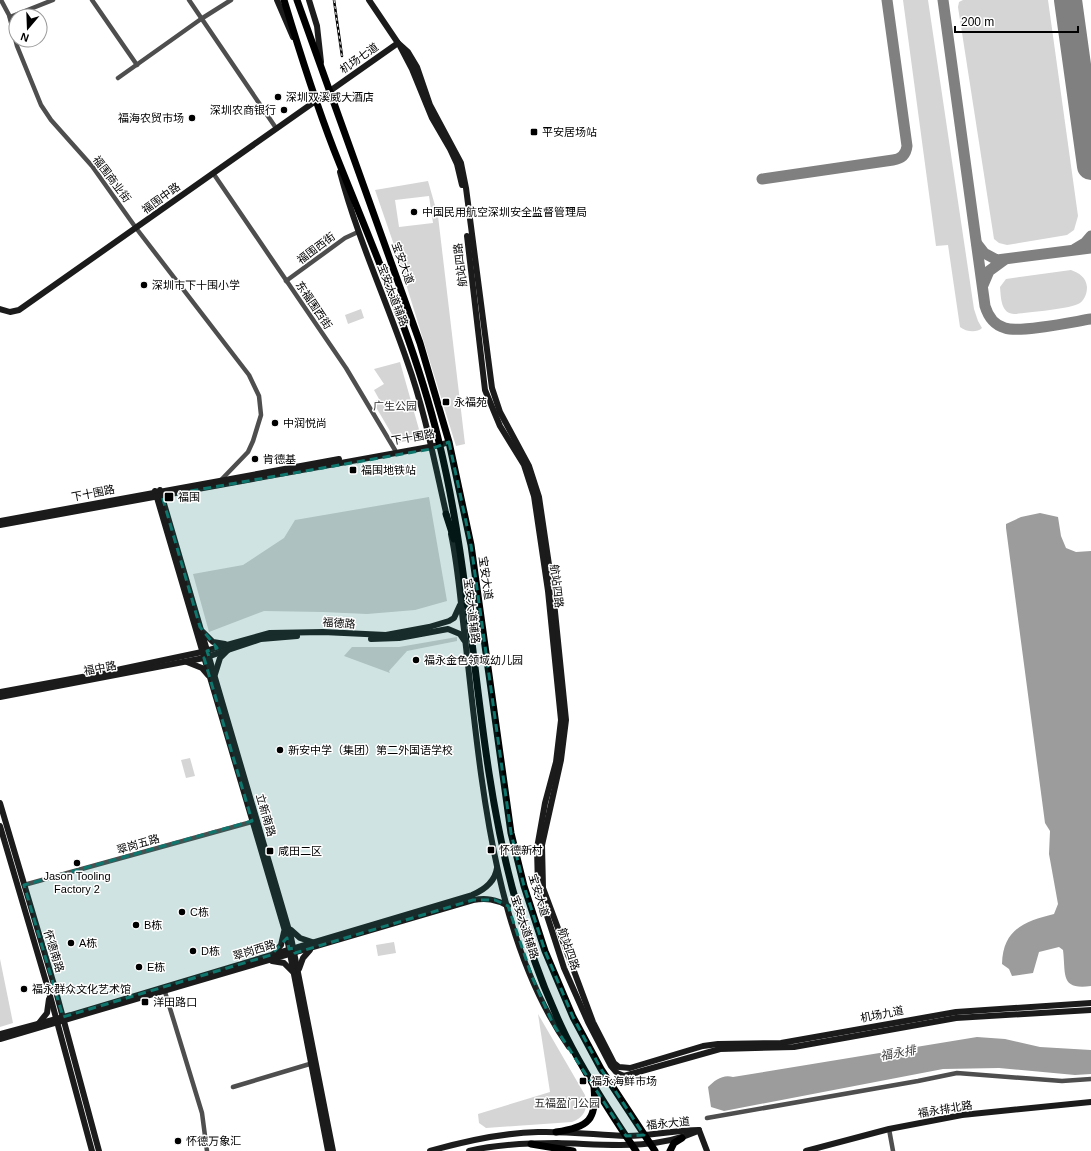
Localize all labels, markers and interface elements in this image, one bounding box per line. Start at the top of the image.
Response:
north arrow [8,8,48,48]
scale bar [955,8,1078,34]
text: 200 m [961,15,994,29]
text: N [19,30,30,44]
street label: 机场七道 [338,40,380,76]
place label: 深圳双溪威大酒店 [286,91,374,103]
marker: 深圳双溪威大酒店 [273,92,283,102]
place label: 深圳农商银行 [210,104,276,116]
marker: 深圳农商银行 [279,105,289,115]
place label: 福海农贸市场 [118,112,184,124]
marker: 福海农贸市场 [187,113,197,123]
place label: 平安居场站 [542,126,597,138]
marker: 平安居场站 [529,127,539,137]
street label: 福围商业街 [91,153,133,205]
street label: 福围中路 [140,180,182,216]
place label: 中国民用航空深圳安全监督管理局 [422,206,587,218]
marker: 中国民用航空深圳安全监督管理局 [409,207,419,217]
street label: 福围西街 [295,230,337,266]
street label: 宝安大道 [390,240,416,286]
street label: 航站四路 [451,242,469,288]
street label: 宝安大道辅路 [376,262,410,328]
place label: 深圳市下十围小学 [152,279,240,291]
street label: 东福围西街 [294,279,334,331]
marker: 深圳市下十围小学 [139,280,149,290]
place label: 永福苑 [454,396,487,408]
marker: 永福苑 [441,397,451,407]
park label: 广生公园 [373,400,417,412]
place label: 中润悦尚 [283,417,327,429]
marker: 中润悦尚 [270,418,280,428]
street label: 下十围路 [390,427,436,447]
place label: 肯德基 [263,453,296,465]
marker: 肯德基 [250,454,260,464]
place label: 福围地铁站 [361,464,416,476]
marker: 福围地铁站 [348,465,358,475]
street label: 下十围路 [70,483,116,503]
marker: 福围 [163,491,175,503]
place label: 福围 [178,491,200,503]
street label: 宝安大道 [477,555,495,601]
street label: 航站四路 [548,563,566,609]
street label: 宝安大道辅路 [462,578,482,644]
street label: 福德路 [322,616,356,630]
place label: 福永金色领域幼儿园 [424,654,523,666]
marker: 福永金色领域幼儿园 [411,655,421,665]
street label: 福中路 [83,659,117,677]
place label: 新安中学（集团）第二外国语学校 [288,744,453,756]
marker: 新安中学（集团）第二外国语学校 [275,745,285,755]
street label: 立新南路 [254,792,278,838]
street label: 翠岗五路 [115,832,161,856]
place label: 怀德新村 [499,844,543,856]
place label: 咸田二区 [278,845,322,857]
marker: 怀德新村 [486,845,496,855]
marker: 咸田二区 [265,846,275,856]
marker: Jason Tooling Factory 2 [72,858,82,868]
place label: Jason Tooling Factory 2 [43,870,111,895]
street label: 宝安大道 [527,872,551,918]
street label: 宝安大道辅路 [509,894,541,960]
place label: C栋 [190,906,209,918]
marker: C栋 [177,907,187,917]
place label: B栋 [144,919,162,931]
marker: B栋 [131,920,141,930]
street label: 航站四路 [556,926,582,972]
street label: 怀德南路 [42,928,66,974]
place label: A栋 [79,937,97,949]
marker: A栋 [66,938,76,948]
street label: 翠岗西路 [231,938,277,962]
place label: D栋 [201,945,220,957]
marker: D栋 [188,946,198,956]
place label: E栋 [147,961,165,973]
marker: E栋 [134,962,144,972]
place label: 福永群众文化艺术馆 [32,983,131,995]
marker: 福永群众文化艺术馆 [19,984,29,994]
place label: 洋田路口 [153,996,197,1008]
marker: 洋田路口 [140,997,150,1007]
street label: 机场九道 [859,1004,905,1024]
water label: 福永排 [879,1043,919,1063]
place label: 福永海鲜市场 [591,1075,657,1087]
marker: 福永海鲜市场 [578,1076,588,1086]
park label: 五福盈门公园 [534,1097,600,1109]
street label: 福永排北路 [917,1099,973,1119]
street label: 福永大道 [646,1115,690,1131]
place label: 怀德万象汇 [186,1135,241,1147]
marker: 怀德万象汇 [173,1136,183,1146]

